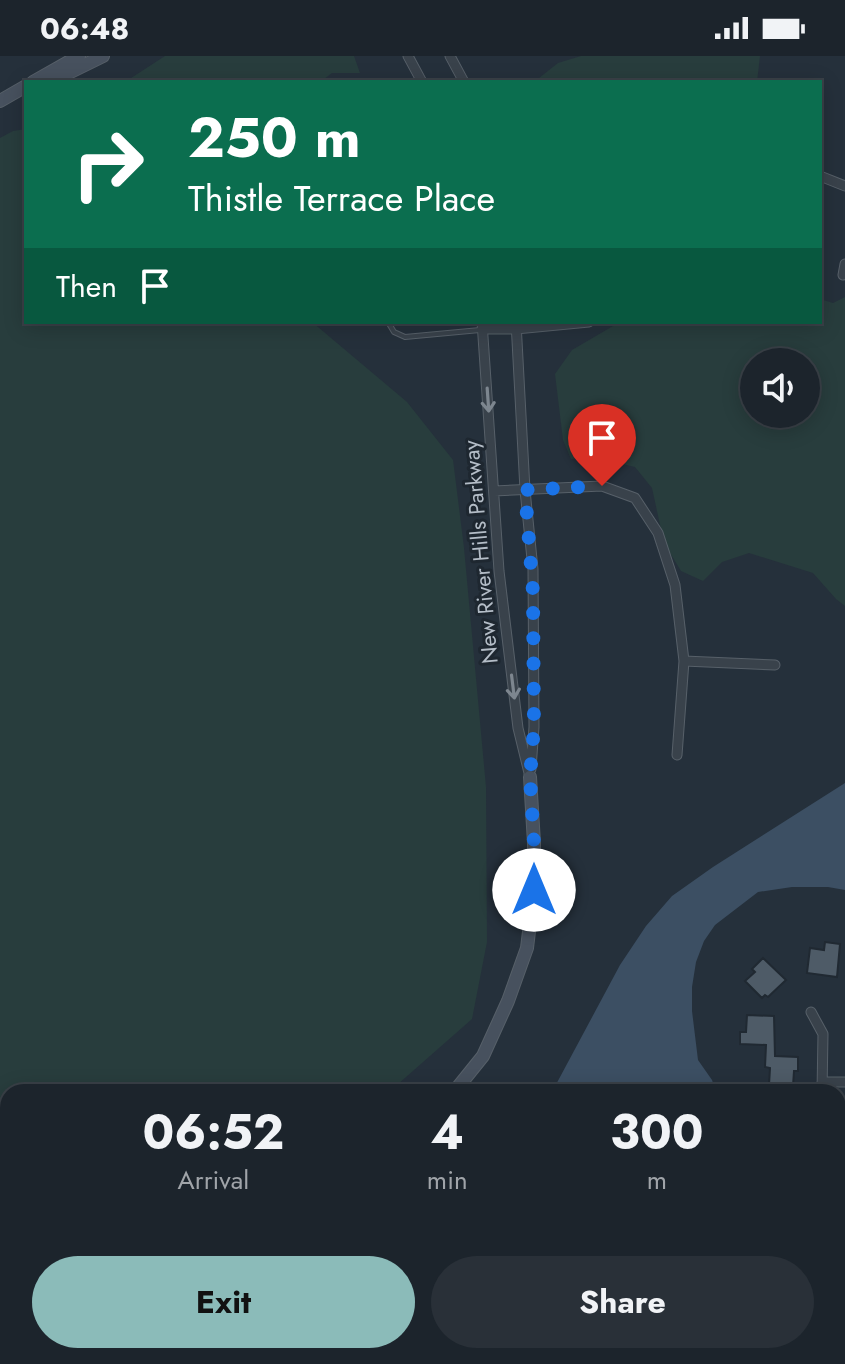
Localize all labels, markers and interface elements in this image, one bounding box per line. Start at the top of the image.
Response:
text: 06:48 [40,7,129,50]
text: 250 m [188,97,361,178]
icon: right [56,112,160,216]
text: Thistle Terrace Place [188,172,495,224]
icon: arrive [133,264,177,308]
text: Then [56,265,117,308]
map controls [740,348,820,428]
button: sound [740,348,820,428]
one-way arrow [480,386,495,413]
pin [568,404,636,486]
icon: arrive [580,416,624,460]
street label: New River Hills Parkway [454,439,506,665]
one-way arrow [506,673,521,699]
position arrow [492,848,576,932]
text: 06:52 [143,1098,284,1167]
text: 4 [430,1098,464,1167]
text: 300 [610,1098,703,1167]
text: Arrival [178,1161,249,1199]
text: min [427,1161,468,1199]
text: m [647,1161,667,1199]
button: Exit [32,1256,415,1348]
button: Share [431,1256,814,1348]

